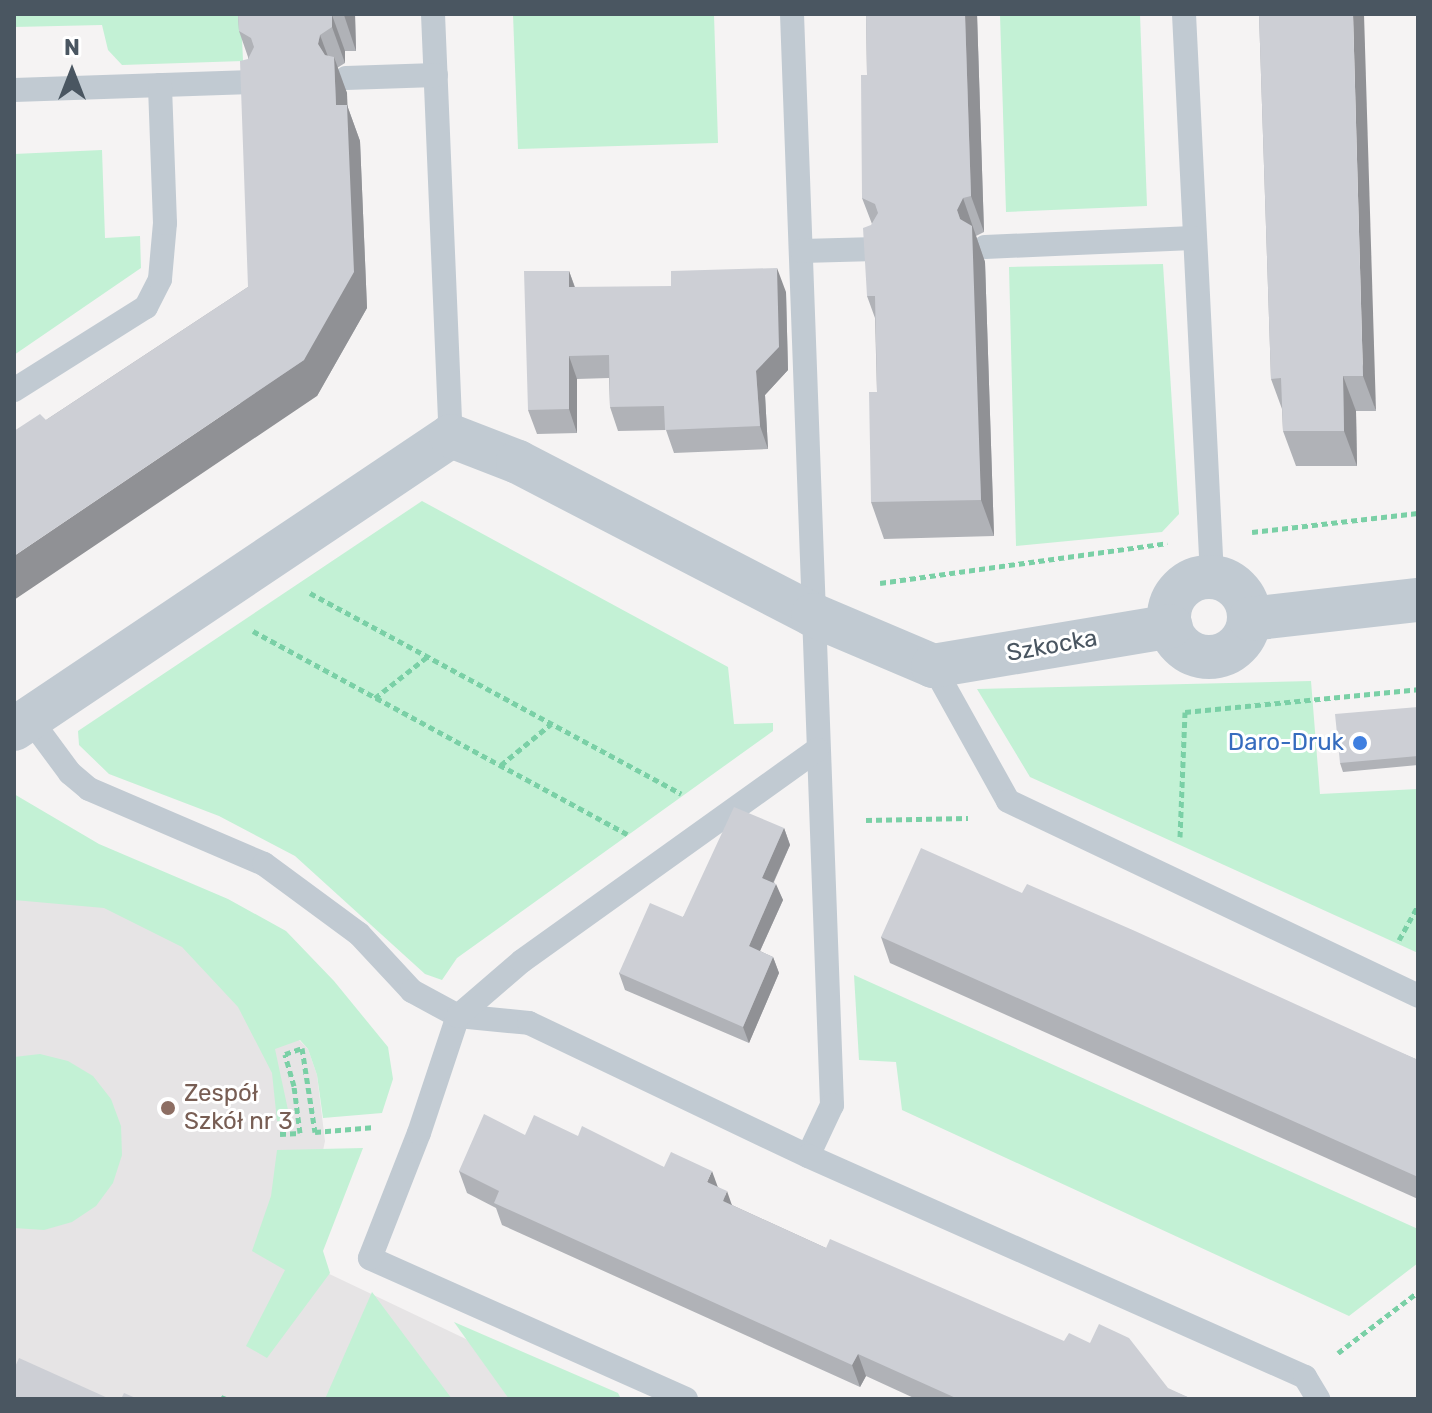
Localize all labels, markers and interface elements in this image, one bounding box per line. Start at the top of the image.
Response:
north arrow [32,32,112,112]
text: N [64,34,80,61]
street label: Szkocka [1005,624,1099,668]
place label: Daro-Druk [1228,729,1344,757]
marker: Daro-Druk [1351,734,1369,752]
place label: Zespół Szkół nr 3 [184,1080,293,1136]
marker: Zespół Szkół nr 3 [159,1099,177,1117]

